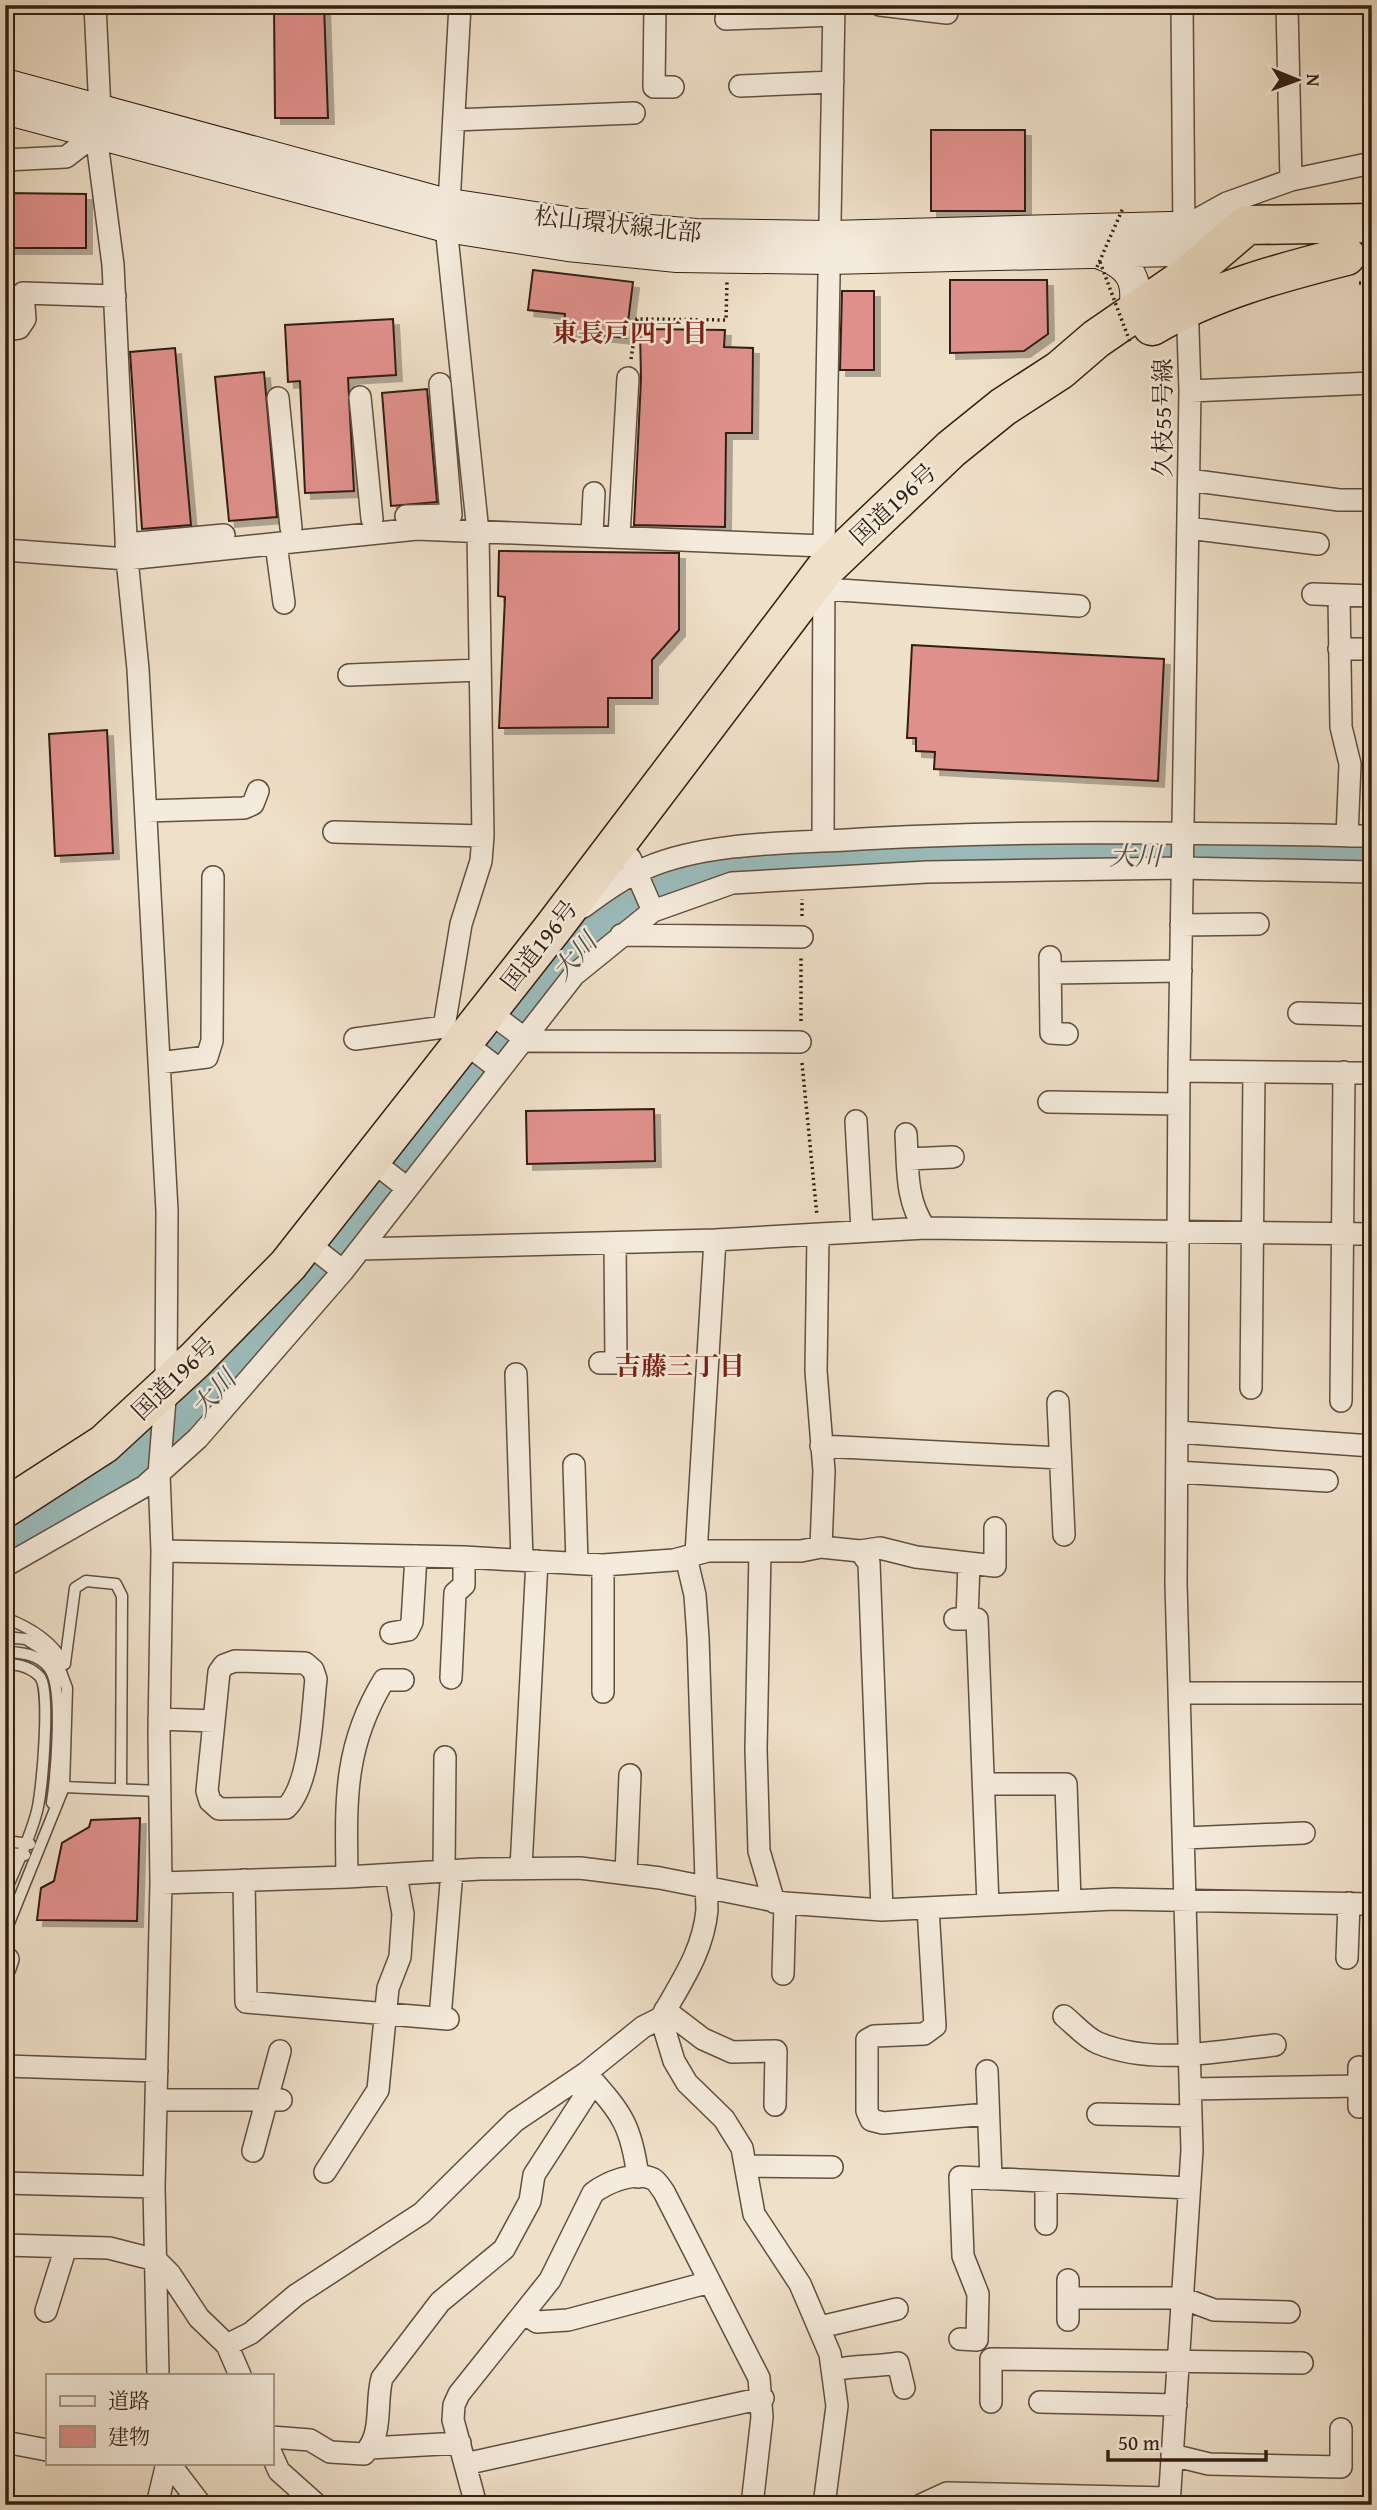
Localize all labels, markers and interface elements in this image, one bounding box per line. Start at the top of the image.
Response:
north arrow [1262,46,1332,116]
text: N [1300,74,1328,87]
street label: 松山環状線北部 [533,198,703,250]
district label: 東長戸四丁目 [552,313,708,352]
street label: 久枝55号線 [1145,358,1180,478]
street label: 国道196号 [842,455,944,553]
water label: 大川 [1109,836,1164,875]
street label: 国道196号 [492,892,586,998]
water label: 大川 [542,921,608,988]
street label: 国道196号 [123,1328,225,1428]
district label: 吉藤三丁目 [615,1346,745,1385]
water label: 大川 [181,1358,247,1425]
legend [46,2374,273,2464]
text: 道路 [108,2385,150,2416]
scale bar [1108,2419,1265,2463]
text: 建物 [108,2421,150,2452]
text: 50 m [1118,2427,1160,2458]

